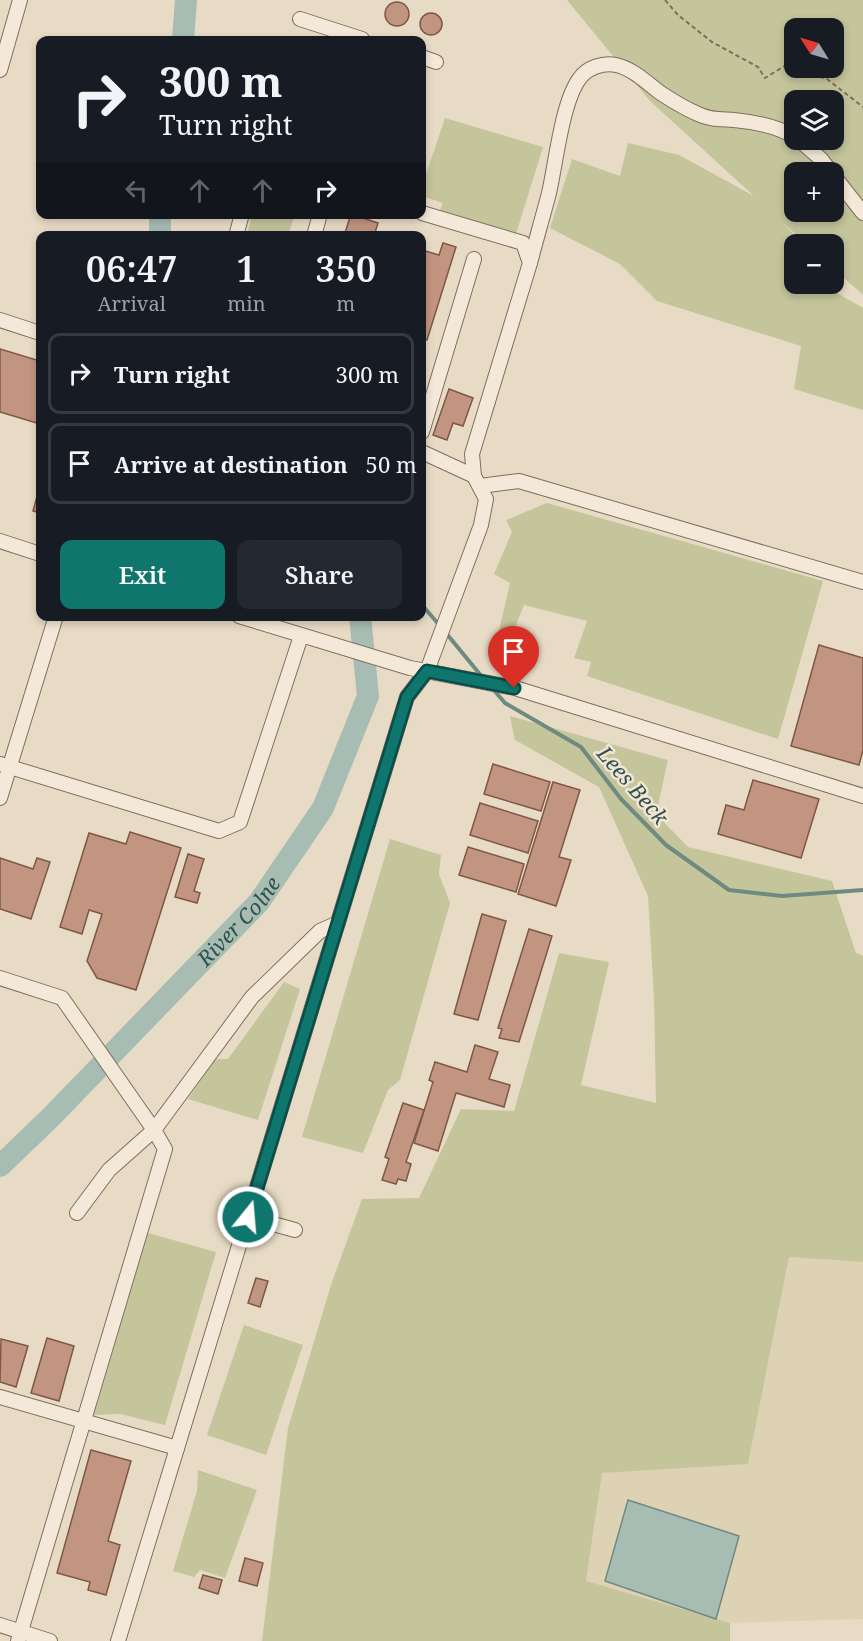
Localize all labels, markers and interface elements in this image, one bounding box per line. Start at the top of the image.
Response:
north arrow [784,18,844,78]
map controls [784,18,844,294]
text: 300 m [159,52,283,109]
icon: right [60,60,138,138]
button: layers [784,90,844,150]
text: Turn right [159,106,292,143]
button: + [784,162,844,222]
icon: left [120,174,153,207]
icon: ahead [183,174,216,207]
icon: ahead [246,174,279,207]
icon: right [309,174,342,207]
button: − [784,234,844,294]
text: 06:47 [86,244,178,293]
text: 1 [236,244,257,293]
text: 350 [315,244,376,293]
text: Arrival [97,290,166,317]
text: min [227,290,266,317]
text: m [336,290,355,317]
icon: right [63,357,96,390]
text: Turn right [114,359,230,389]
text: 300 m [336,359,399,389]
icon: arrive [63,447,96,480]
text: Arrive at destination [114,449,348,479]
text: 50 m [366,449,417,479]
button: Exit [60,540,225,609]
button: Share [237,540,402,609]
pin [488,626,539,688]
icon: arrive [497,635,530,668]
water label: Lees Beck [591,739,675,831]
water label: River Colne [190,871,286,973]
position arrow [216,1185,280,1249]

